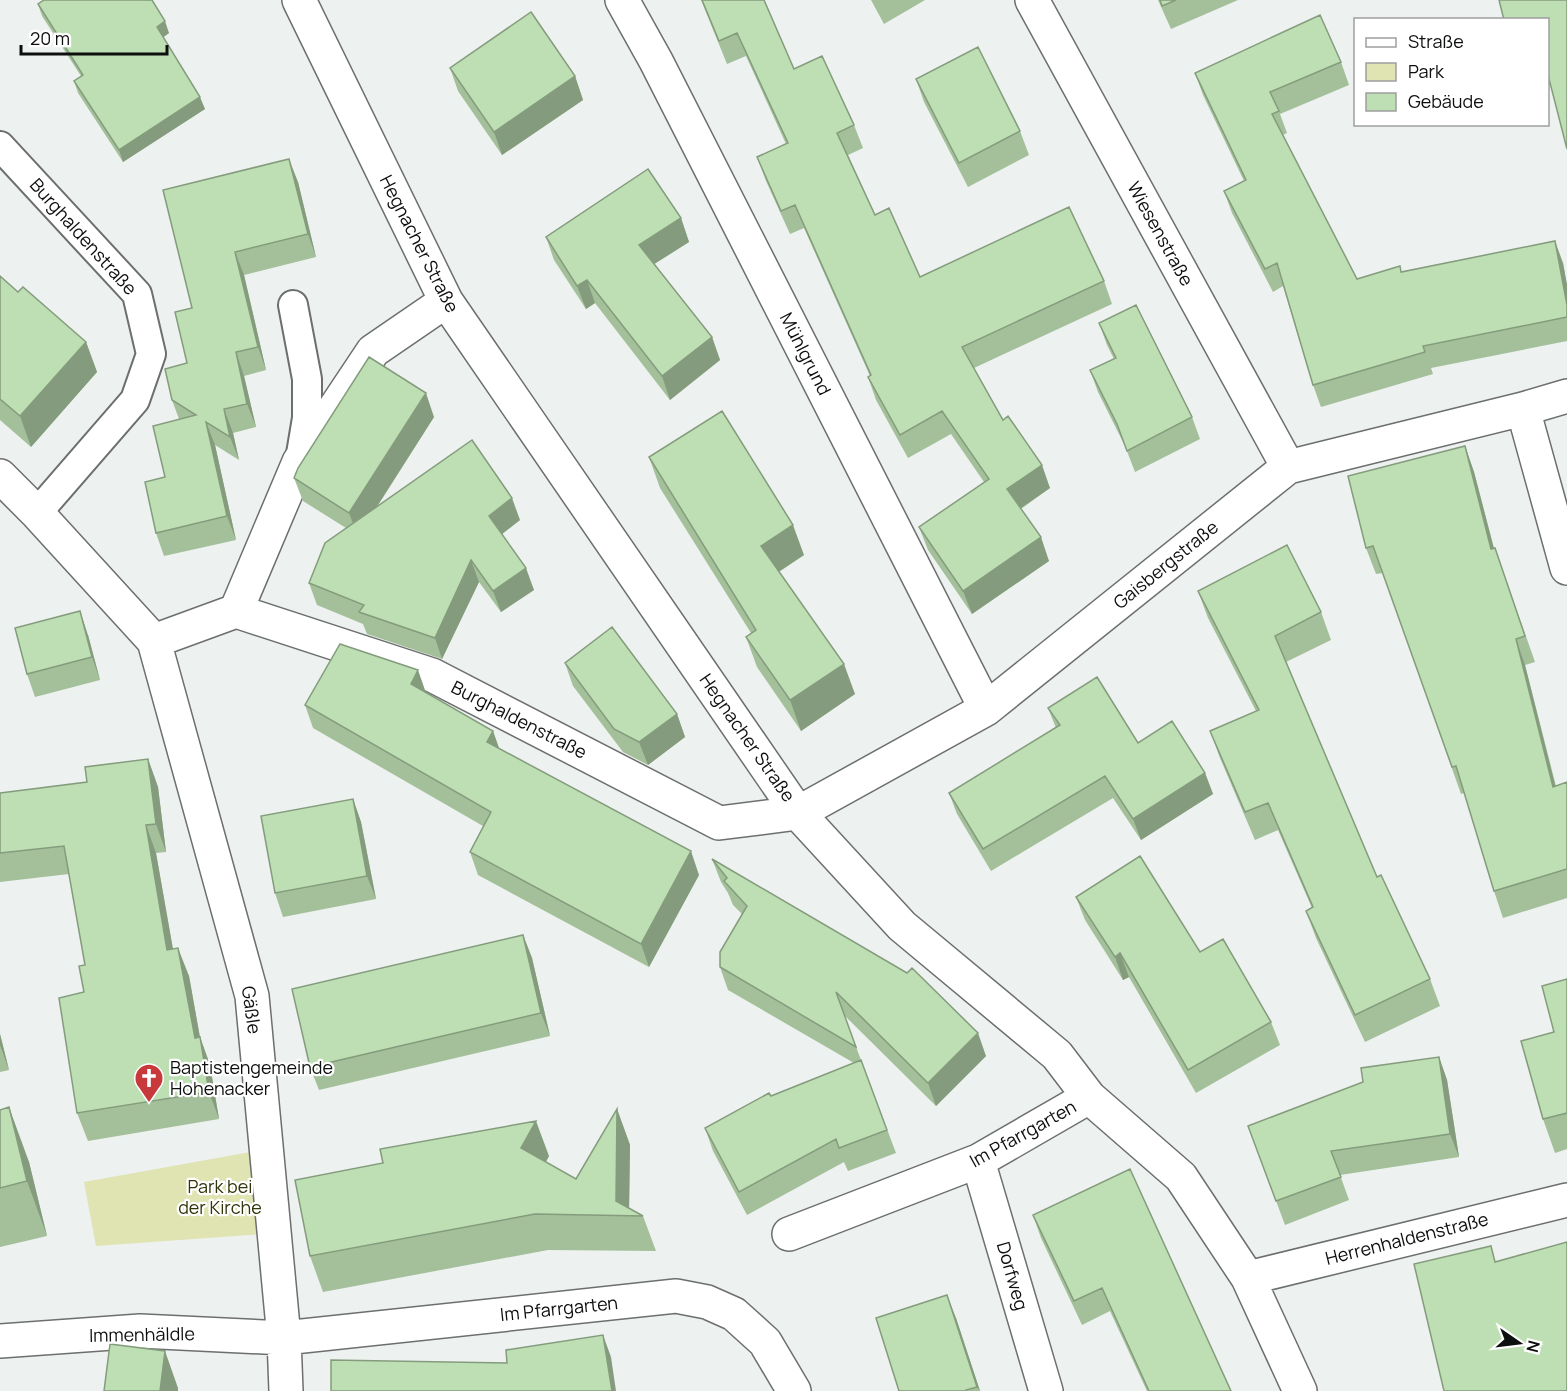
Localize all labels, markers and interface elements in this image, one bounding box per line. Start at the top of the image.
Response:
scale bar [21,18,166,56]
legend [1354,18,1549,126]
text: 20 m [30,26,70,50]
text: Straße [1408,29,1464,53]
text: Park [1408,59,1445,83]
text: Gebäude [1408,89,1484,113]
street label: Hegnacher Straße [375,171,465,316]
street label: Burghaldenstraße [25,173,143,300]
street label: Wiesenstraße [1122,177,1199,290]
street label: Mühlgrund [775,308,837,399]
street label: Gaisbergstraße [1108,514,1223,614]
street label: Hegnacher Straße [695,669,801,806]
street label: Burghaldenstraße [448,675,591,764]
street label: Gäßle [237,984,267,1035]
place label: Baptistengemeinde Hohenacker [170,1055,333,1100]
church icon: Baptistengemeinde Hohenacker [133,1062,165,1104]
street label: Im Pfarrgarten [965,1094,1080,1172]
park label: Park bei der Kirche [178,1174,262,1219]
street label: Herrenhaldenstraße [1323,1206,1491,1270]
street label: Dorfweg [992,1239,1034,1313]
street label: Im Pfarrgarten [499,1290,619,1326]
north arrow [1489,1313,1549,1373]
street label: Immenhäldle [89,1321,195,1347]
text: N [1521,1338,1546,1355]

